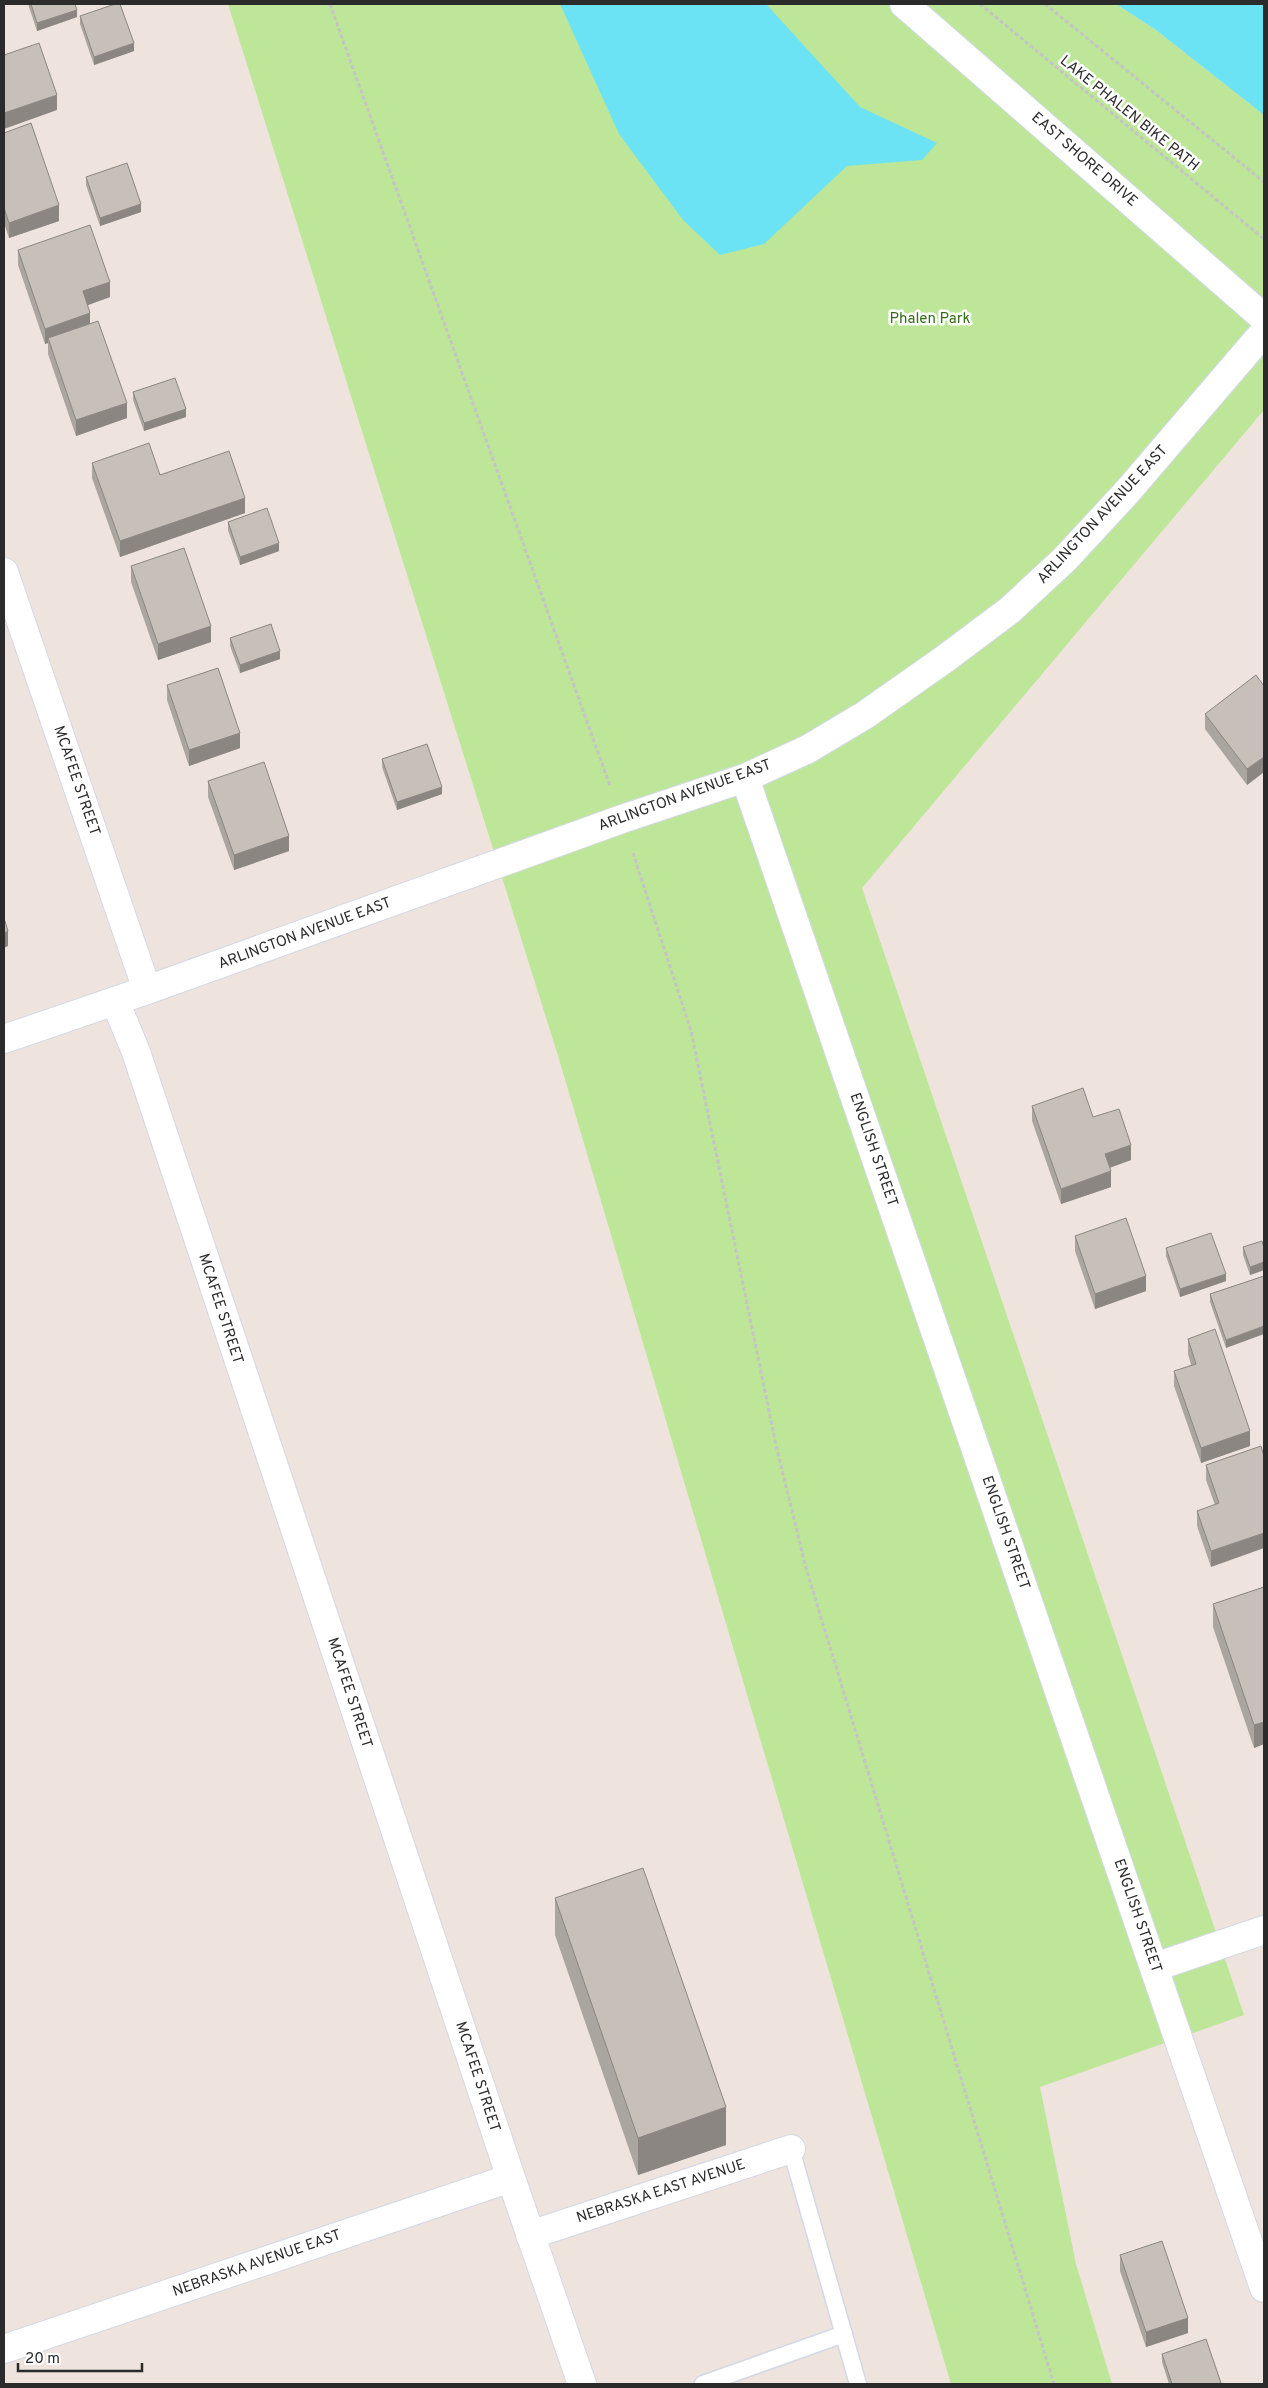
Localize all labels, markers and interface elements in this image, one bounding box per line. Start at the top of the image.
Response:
street label: LAKE PHALEN BIKE PATH [1055,52,1203,176]
street label: EAST SHORE DRIVE [1027,109,1141,211]
park label: Phalen Park [890,310,970,329]
street label: ARLINGTON AVENUE EAST [1034,442,1172,588]
street label: MCAFEE STREET [48,723,104,839]
street label: ARLINGTON AVENUE EAST [596,756,774,836]
street label: ARLINGTON AVENUE EAST [216,894,394,974]
street label: ENGLISH STREET [845,1090,901,1210]
street label: MCAFEE STREET [193,1251,247,1367]
street label: ENGLISH STREET [977,1473,1033,1593]
street label: MCAFEE STREET [322,1635,376,1751]
street label: ENGLISH STREET [1109,1856,1165,1976]
street label: MCAFEE STREET [450,2019,504,2135]
street label: NEBRASKA EAST AVENUE [574,2156,748,2228]
street label: NEBRASKA AVENUE EAST [170,2226,344,2302]
scale bar [18,2340,141,2372]
text: 20 m [25,2350,60,2369]

